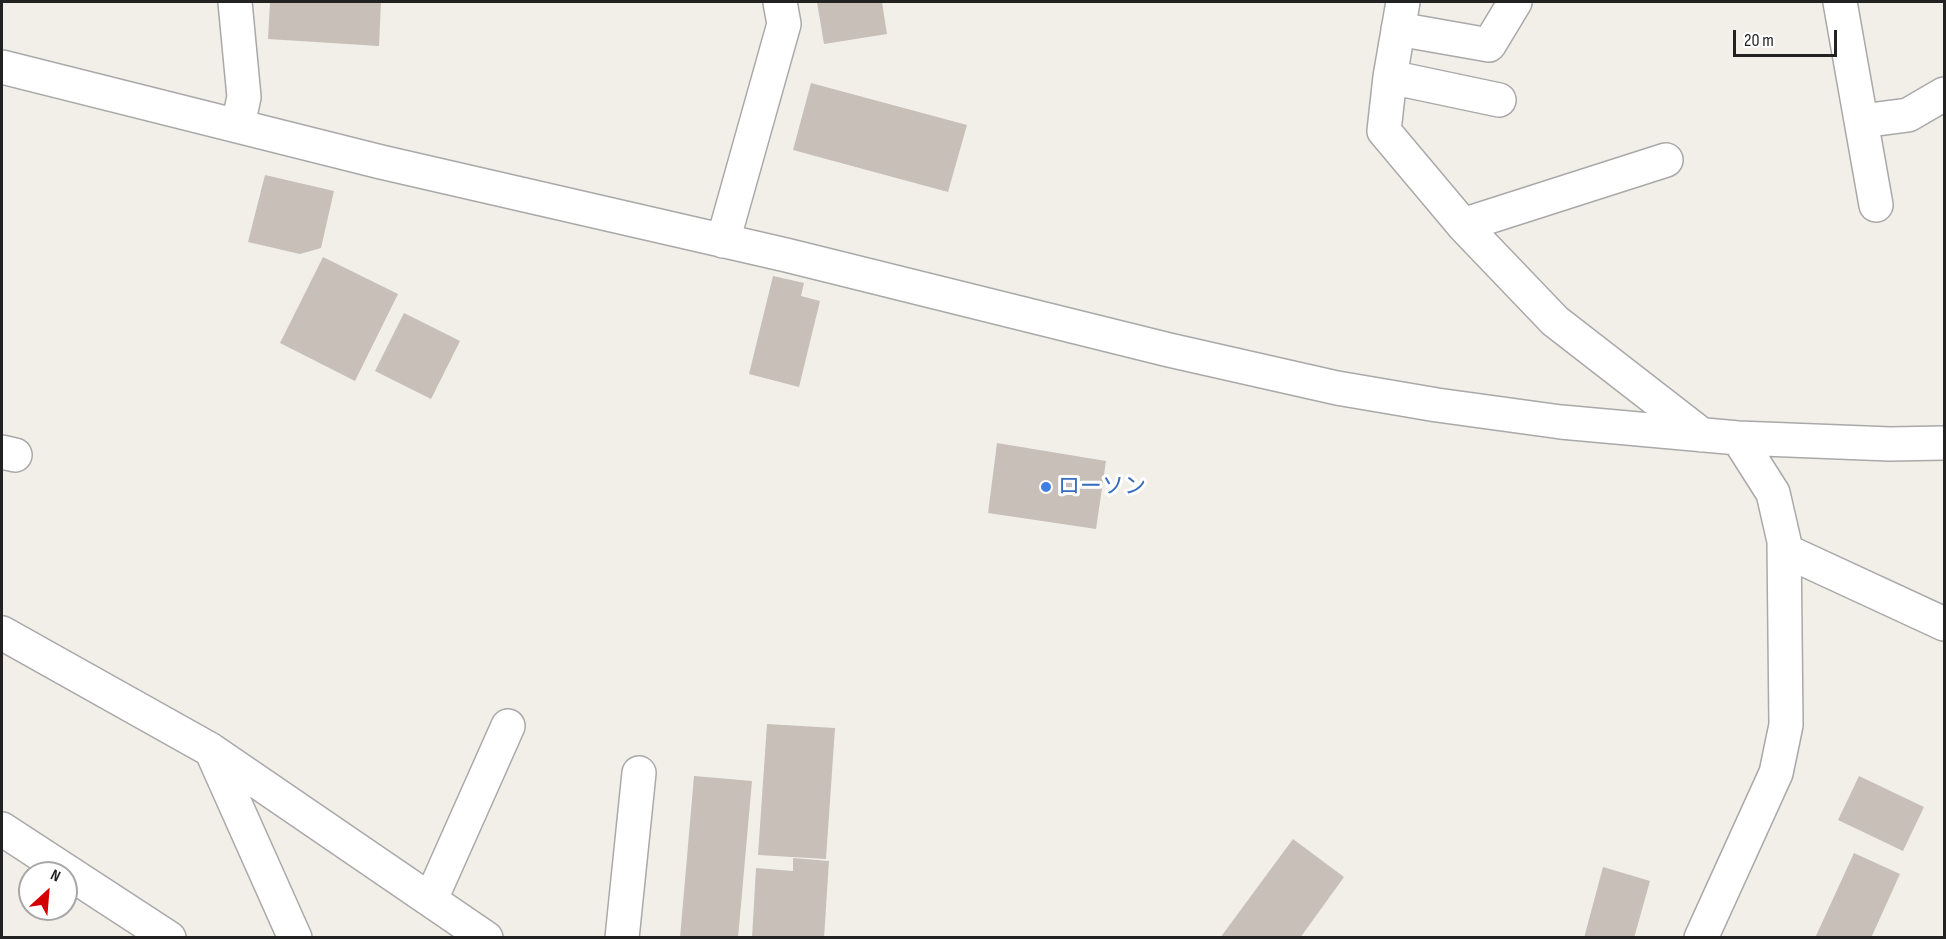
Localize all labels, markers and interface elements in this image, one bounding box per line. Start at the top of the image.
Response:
scale bar [1736,18,1840,56]
text: 20 m [1744,30,1774,51]
place label: ローソン [1058,474,1146,500]
marker: ローソン [1039,480,1053,494]
north arrow [18,861,78,921]
text: N [47,866,63,887]

